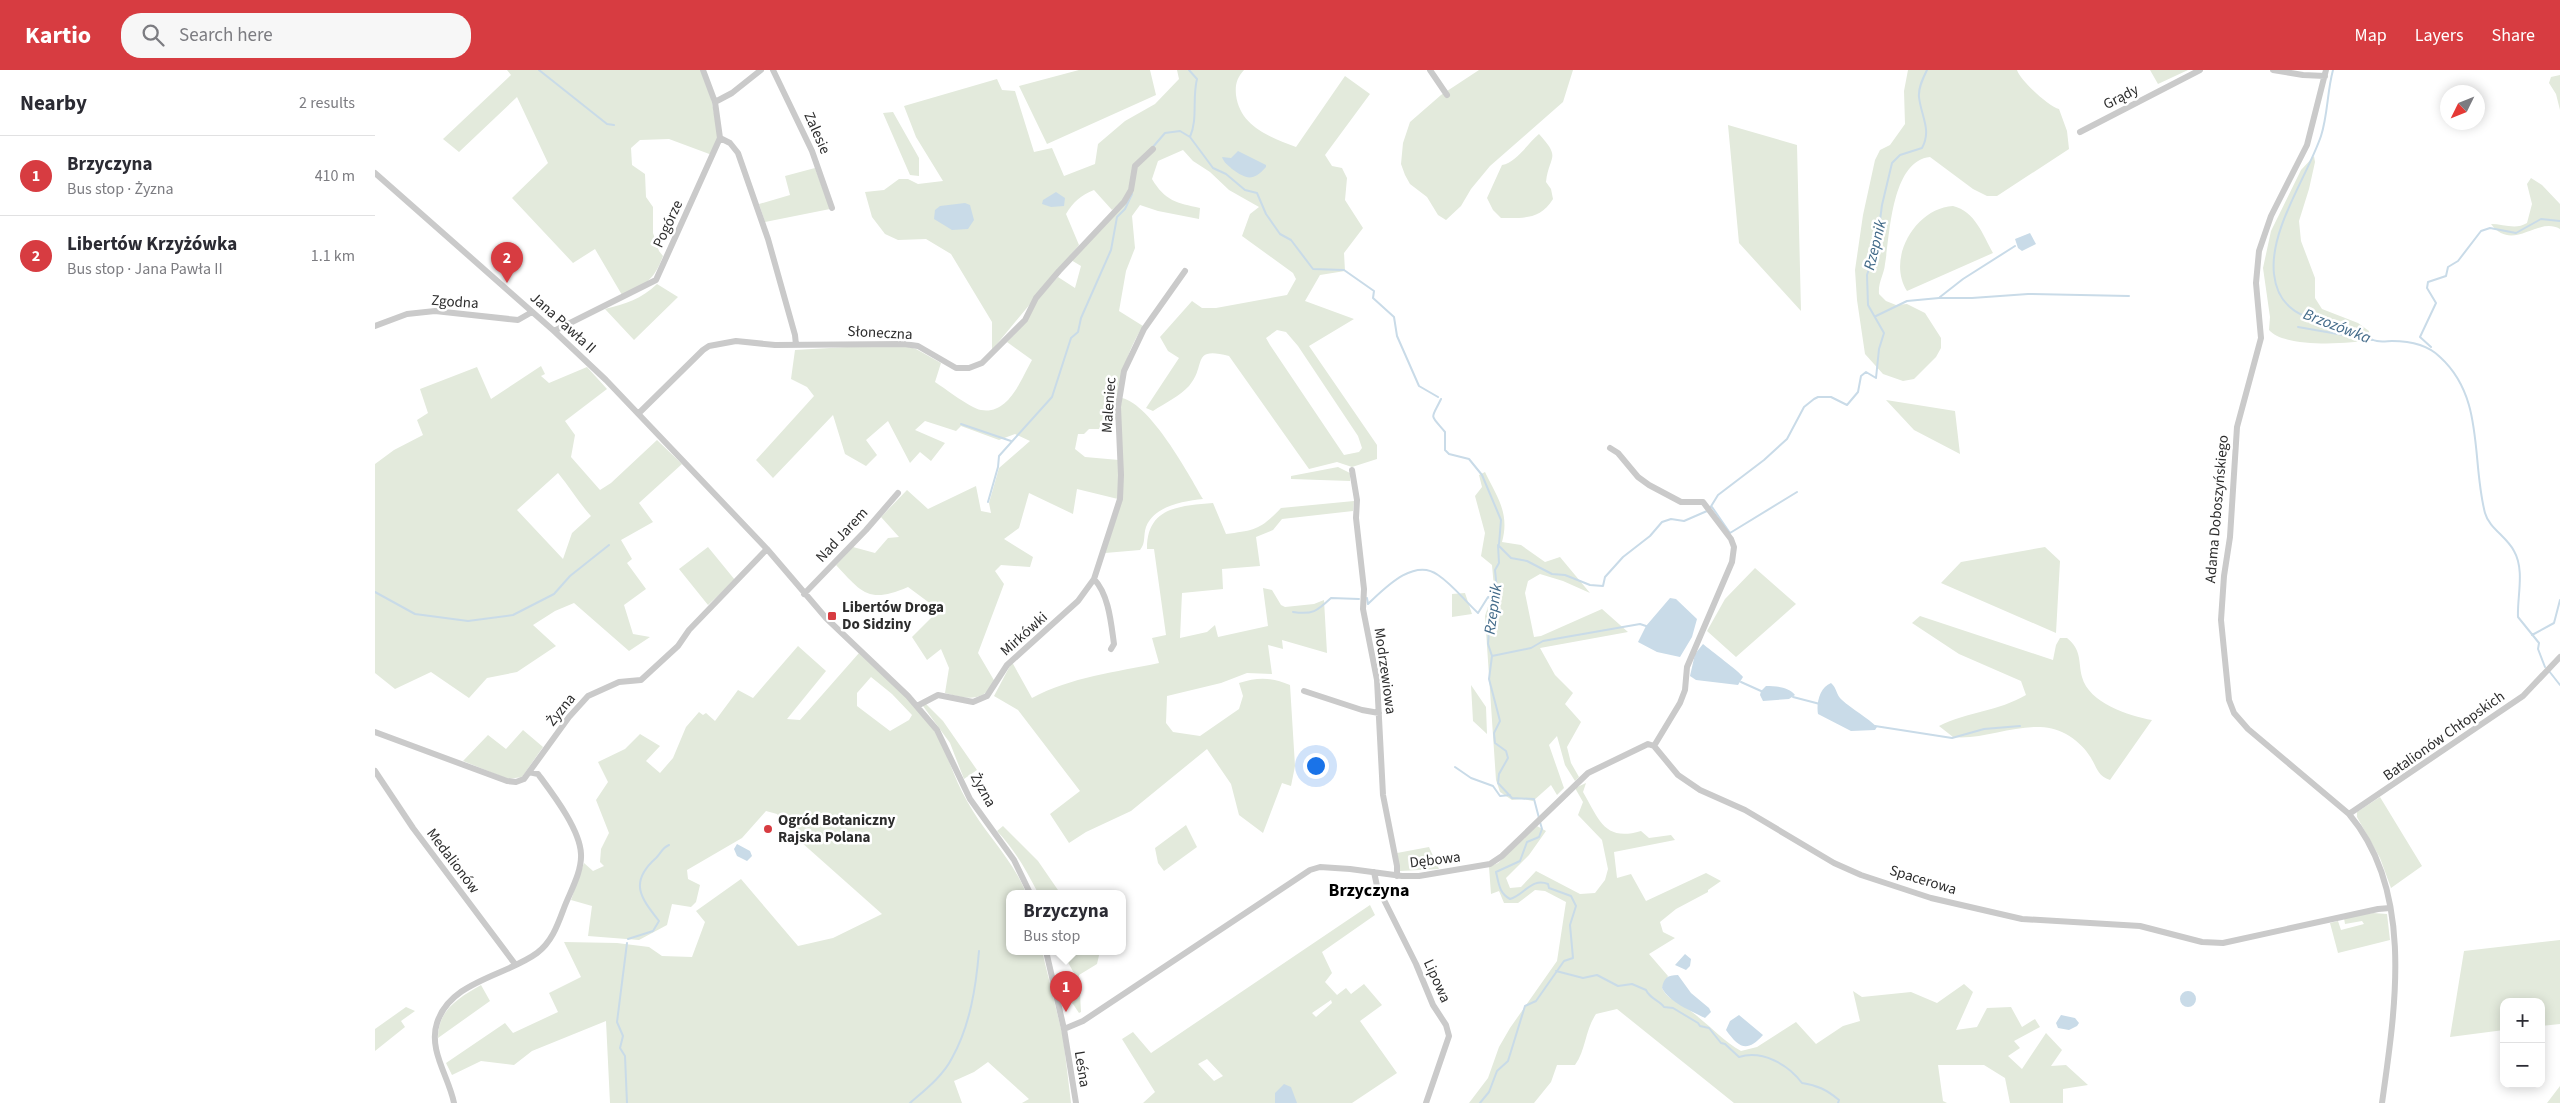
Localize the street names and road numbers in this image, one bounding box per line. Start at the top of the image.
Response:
street label: Grądy [2100,79,2142,115]
street label: Zalesie [798,109,836,157]
street label: Pogórze [648,197,688,251]
street label: Jana Pawła II [525,288,601,358]
street label: Zgodna [431,290,479,314]
street label: Słoneczna [847,321,913,345]
street label: Maleniec [1097,376,1121,434]
street label: Adama Doboszyńskiego [2200,434,2234,584]
street label: Nad Jarem [811,503,873,567]
street label: Mirkówki [996,607,1052,661]
street label: Modrzewiowa [1369,626,1401,716]
street label: Batalionów Chłopskich [2379,686,2509,786]
street label: Żyzna [541,689,581,731]
street label: Żyzna [965,769,1001,811]
street label: Medalionów [421,824,485,898]
street label: Dębowa [1408,846,1462,874]
street label: Spacerowa [1887,860,1959,900]
street label: Lipowa [1418,956,1456,1006]
street label: Leśna [1069,1049,1095,1089]

